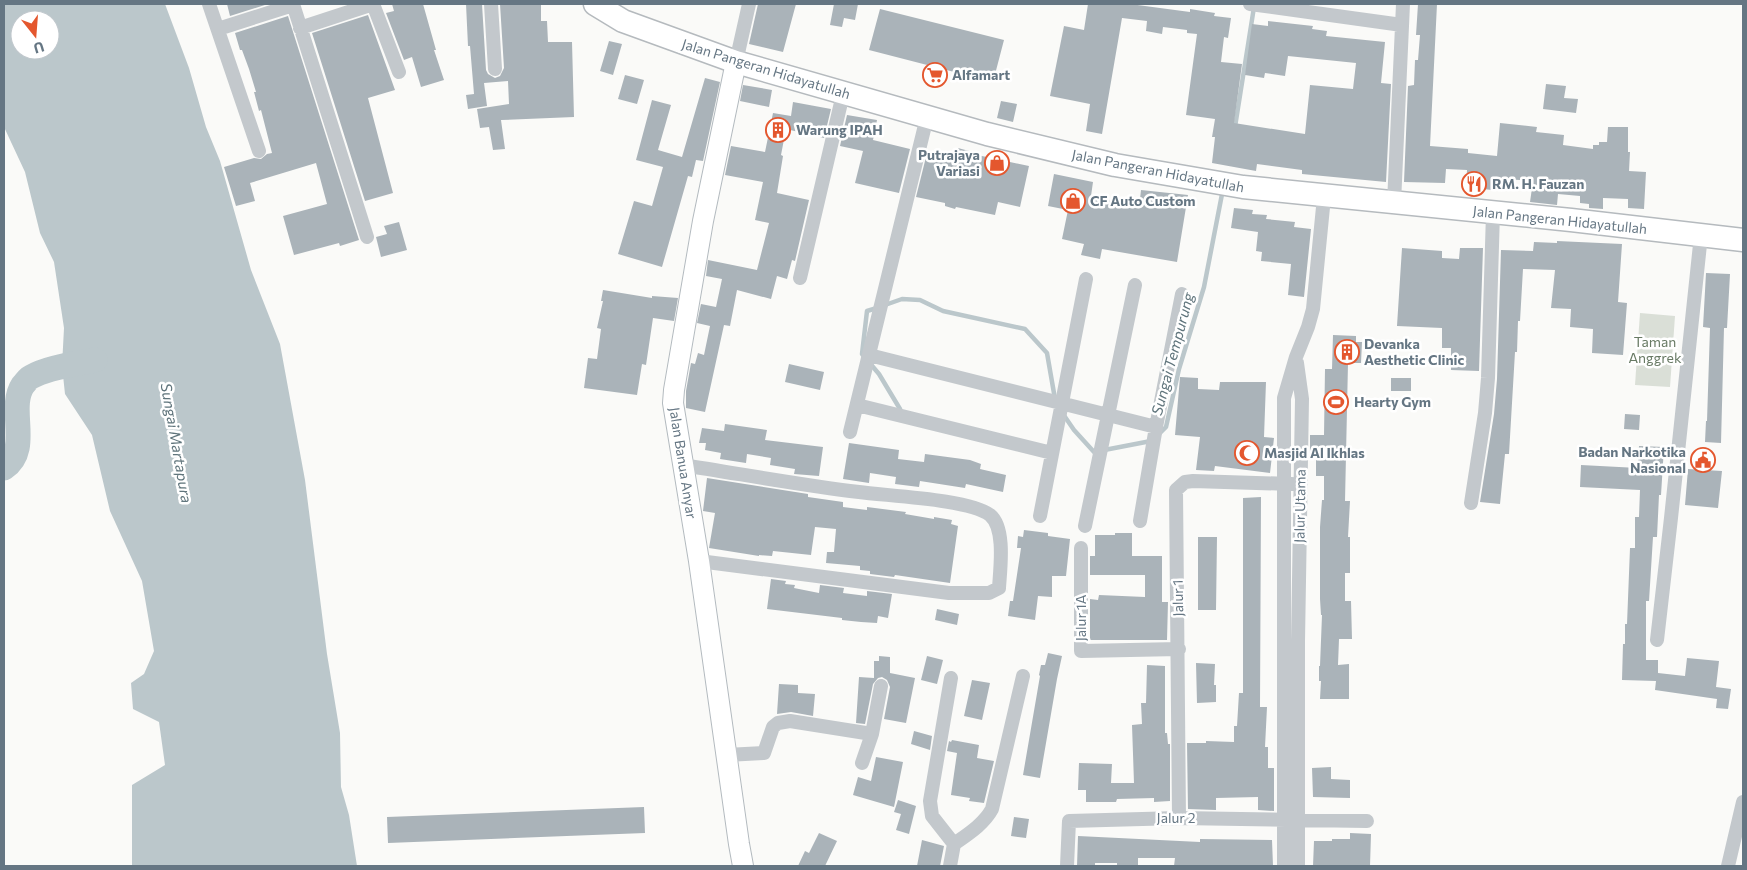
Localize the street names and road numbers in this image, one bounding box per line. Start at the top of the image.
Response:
street label: Jalan Pangeran Hidayatullah [680,35,852,102]
street label: Jalan Pangeran Hidayatullah [1070,145,1246,196]
street label: Jalan Pangeran Hidayatullah [1472,202,1648,237]
street label: Jalan Banua Anyar [666,406,701,520]
street label: Jalur Utama [1290,469,1309,543]
street label: Jalur 1 [1169,579,1186,617]
street label: Jalur 1A [1072,594,1089,641]
street label: Jalur 2 [1157,809,1196,826]

